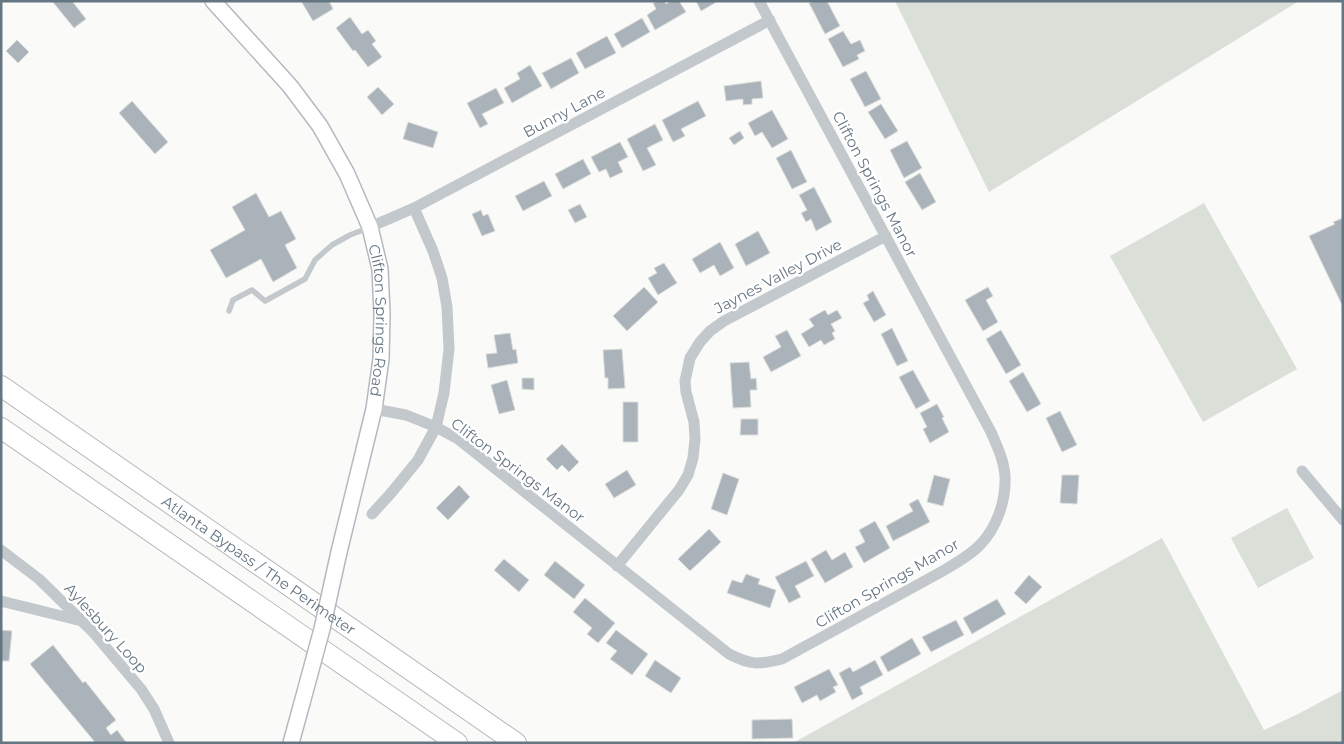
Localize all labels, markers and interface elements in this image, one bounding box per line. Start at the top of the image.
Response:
street label: Bunny Lane [520,82,608,142]
street label: Clifton Springs Manor [828,108,922,260]
street label: Jaynes Valley Drive [710,234,845,318]
street label: Clifton Springs Road [365,242,392,398]
street label: Clifton Springs Manor [447,413,589,527]
street label: Atlanta Bypass / The Perimeter [158,491,360,639]
street label: Clifton Springs Manor [812,534,962,632]
street label: Aylesbury Loop [61,579,151,677]

